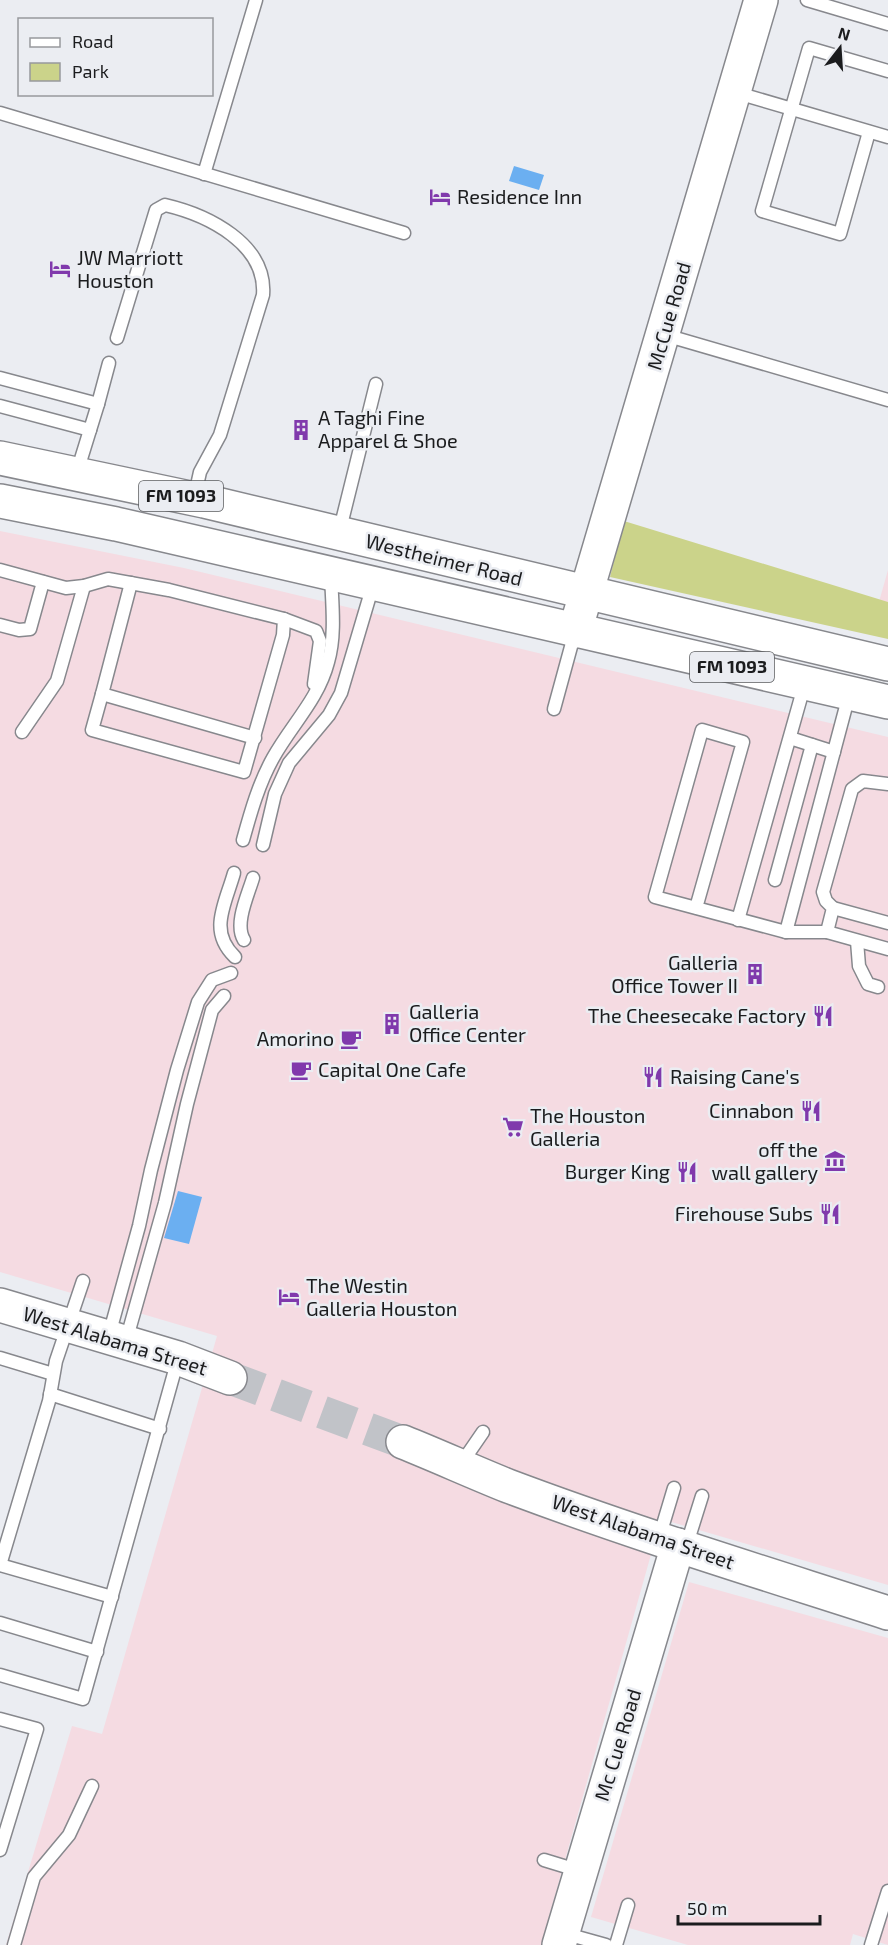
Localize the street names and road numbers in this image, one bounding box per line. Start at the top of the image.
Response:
street label: McCue Road [641,259,695,373]
road number: FM 1093 [139,481,223,511]
street label: Westheimer Road [363,528,525,590]
road number: FM 1093 [690,652,774,682]
street label: West Alabama Street [20,1301,211,1380]
street label: West Alabama Street [549,1489,738,1574]
street label: Mc Cue Road [589,1686,645,1804]

